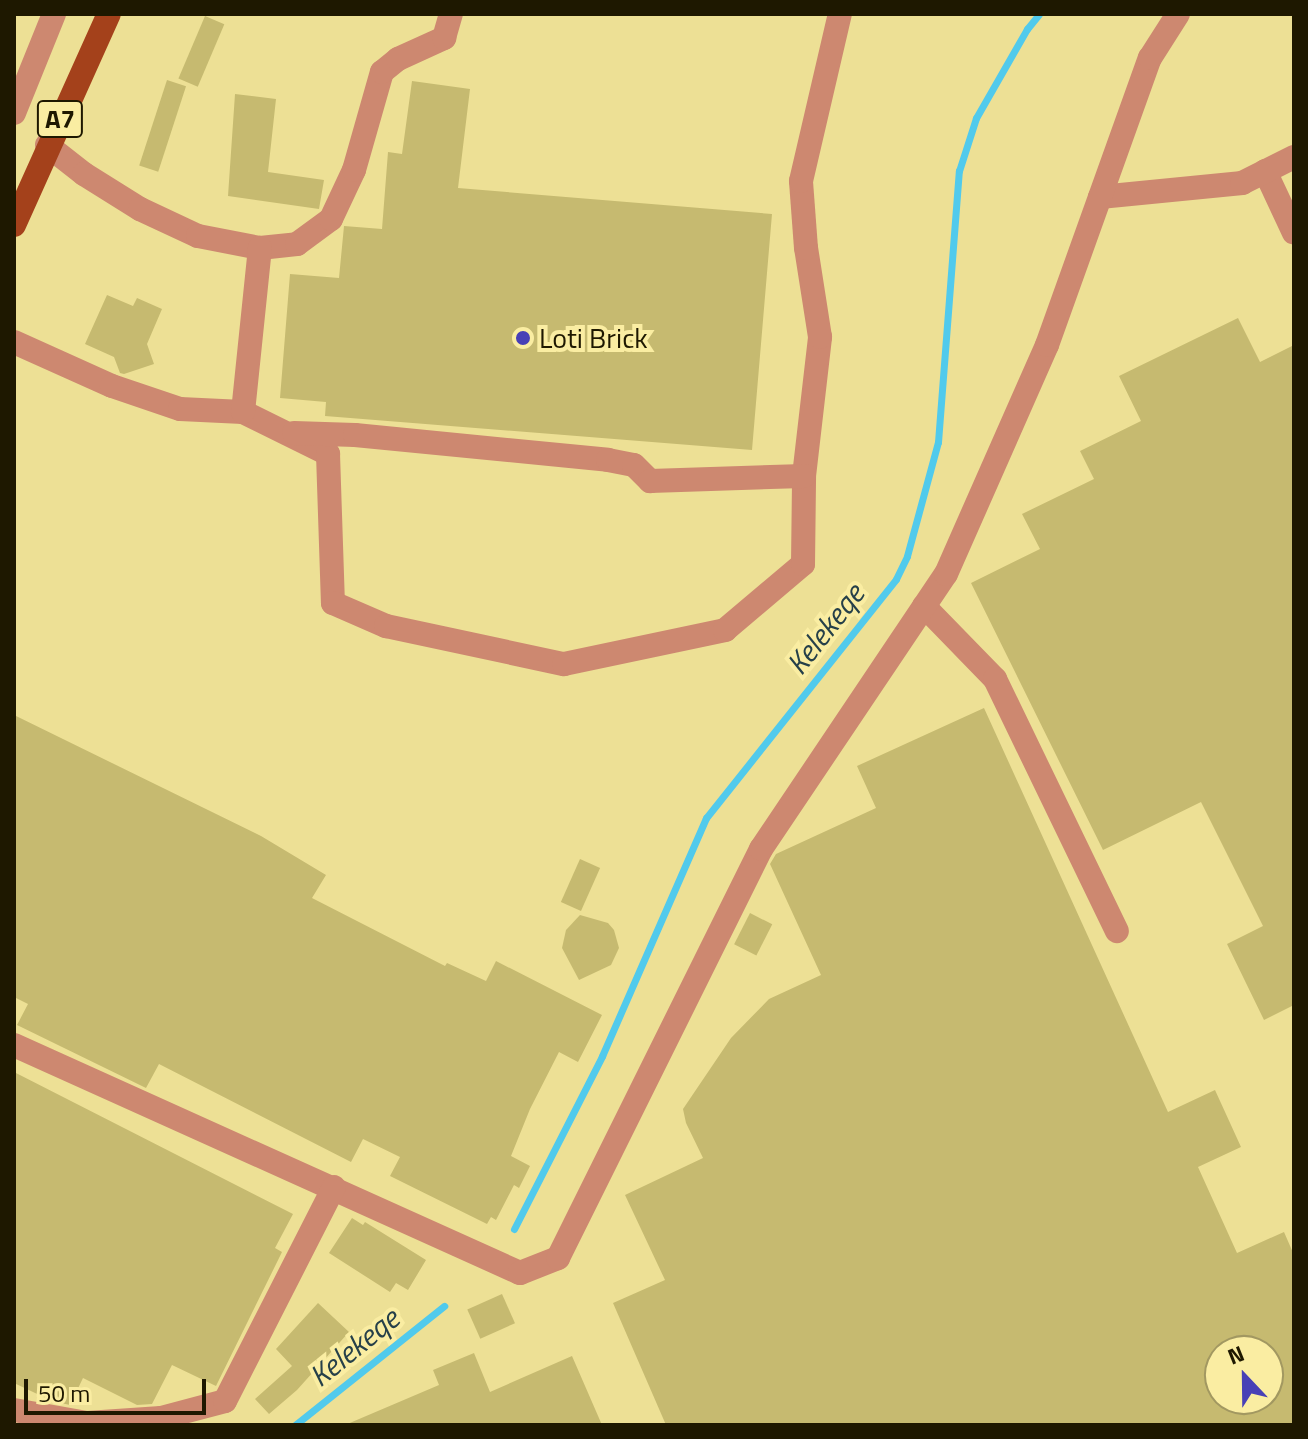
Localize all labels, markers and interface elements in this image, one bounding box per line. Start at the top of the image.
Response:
road number: A7 [36,97,84,141]
place label: Loti Brick [539,321,648,355]
marker: Loti Brick [514,329,532,347]
water label: Kelekeqe [779,577,871,681]
water label: Kelekeqe [302,1300,406,1394]
north arrow [1204,1335,1284,1415]
text: N [1222,1336,1249,1373]
scale bar [28,1363,210,1413]
text: 50 m [38,1375,90,1411]

